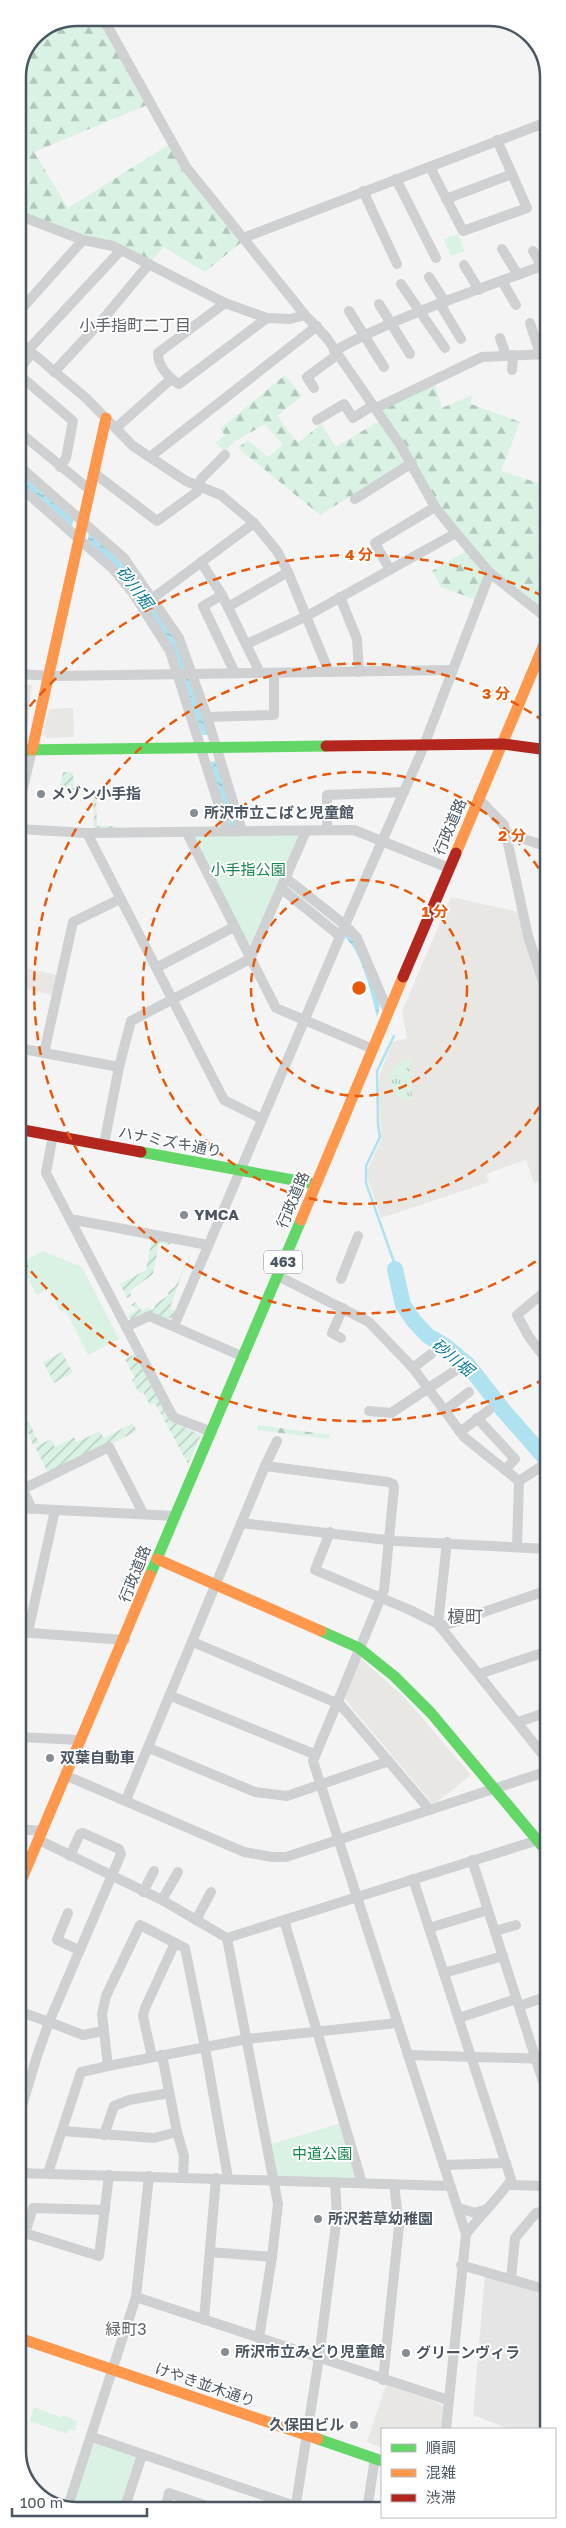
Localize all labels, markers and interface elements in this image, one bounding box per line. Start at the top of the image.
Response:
district label: 小手指町二丁目 [79,315,191,335]
text: 4 分 [345,545,373,563]
water label: 砂川堀 [113,562,159,615]
text: 3 分 [482,684,510,702]
place label: メゾン小手指 [51,784,141,802]
marker: メゾン小手指 [35,788,47,800]
street label: 行政道路 [429,795,469,858]
place label: 所沢市立こばと児童館 [204,803,354,821]
marker: 所沢市立こばと児童館 [188,807,200,819]
text: 2 分 [498,826,526,844]
park label: 小手指公園 [210,860,286,878]
text: 1 分 [422,902,448,920]
centre of rings [350,979,368,997]
street label: ハナミズキ通り [117,1122,223,1160]
street label: 行政道路 [272,1168,312,1231]
place label: YMCA [194,1205,239,1223]
marker: YMCA [178,1209,190,1221]
road number: 463 [264,1250,302,1274]
water label: 砂川堀 [428,1334,480,1382]
street label: 行政道路 [114,1542,154,1605]
district label: 榎町 [447,1605,483,1627]
place label: 双葉自動車 [60,1748,135,1766]
marker: 双葉自動車 [44,1752,56,1764]
park label: 中道公園 [292,2144,352,2162]
place label: 所沢若草幼稚園 [328,2209,433,2227]
marker: 所沢若草幼稚園 [312,2213,324,2225]
district label: 緑町3 [105,2319,147,2339]
place label: 所沢市立みどり児童館 [235,2342,385,2360]
place label: グリーンヴィラ [416,2343,520,2361]
marker: 所沢市立みどり児童館 [219,2346,231,2358]
marker: グリーンヴィラ [400,2347,412,2359]
street label: けやき並木通り [153,2358,258,2410]
place label: 久保田ビル [269,2415,344,2433]
marker: 久保田ビル [348,2419,360,2431]
legend [381,2428,556,2518]
text: 順調 [426,2438,456,2456]
text: 混雑 [426,2463,456,2481]
scale bar [12,2486,148,2518]
text: 渋滞 [426,2488,456,2506]
text: 100 m [20,2493,63,2511]

